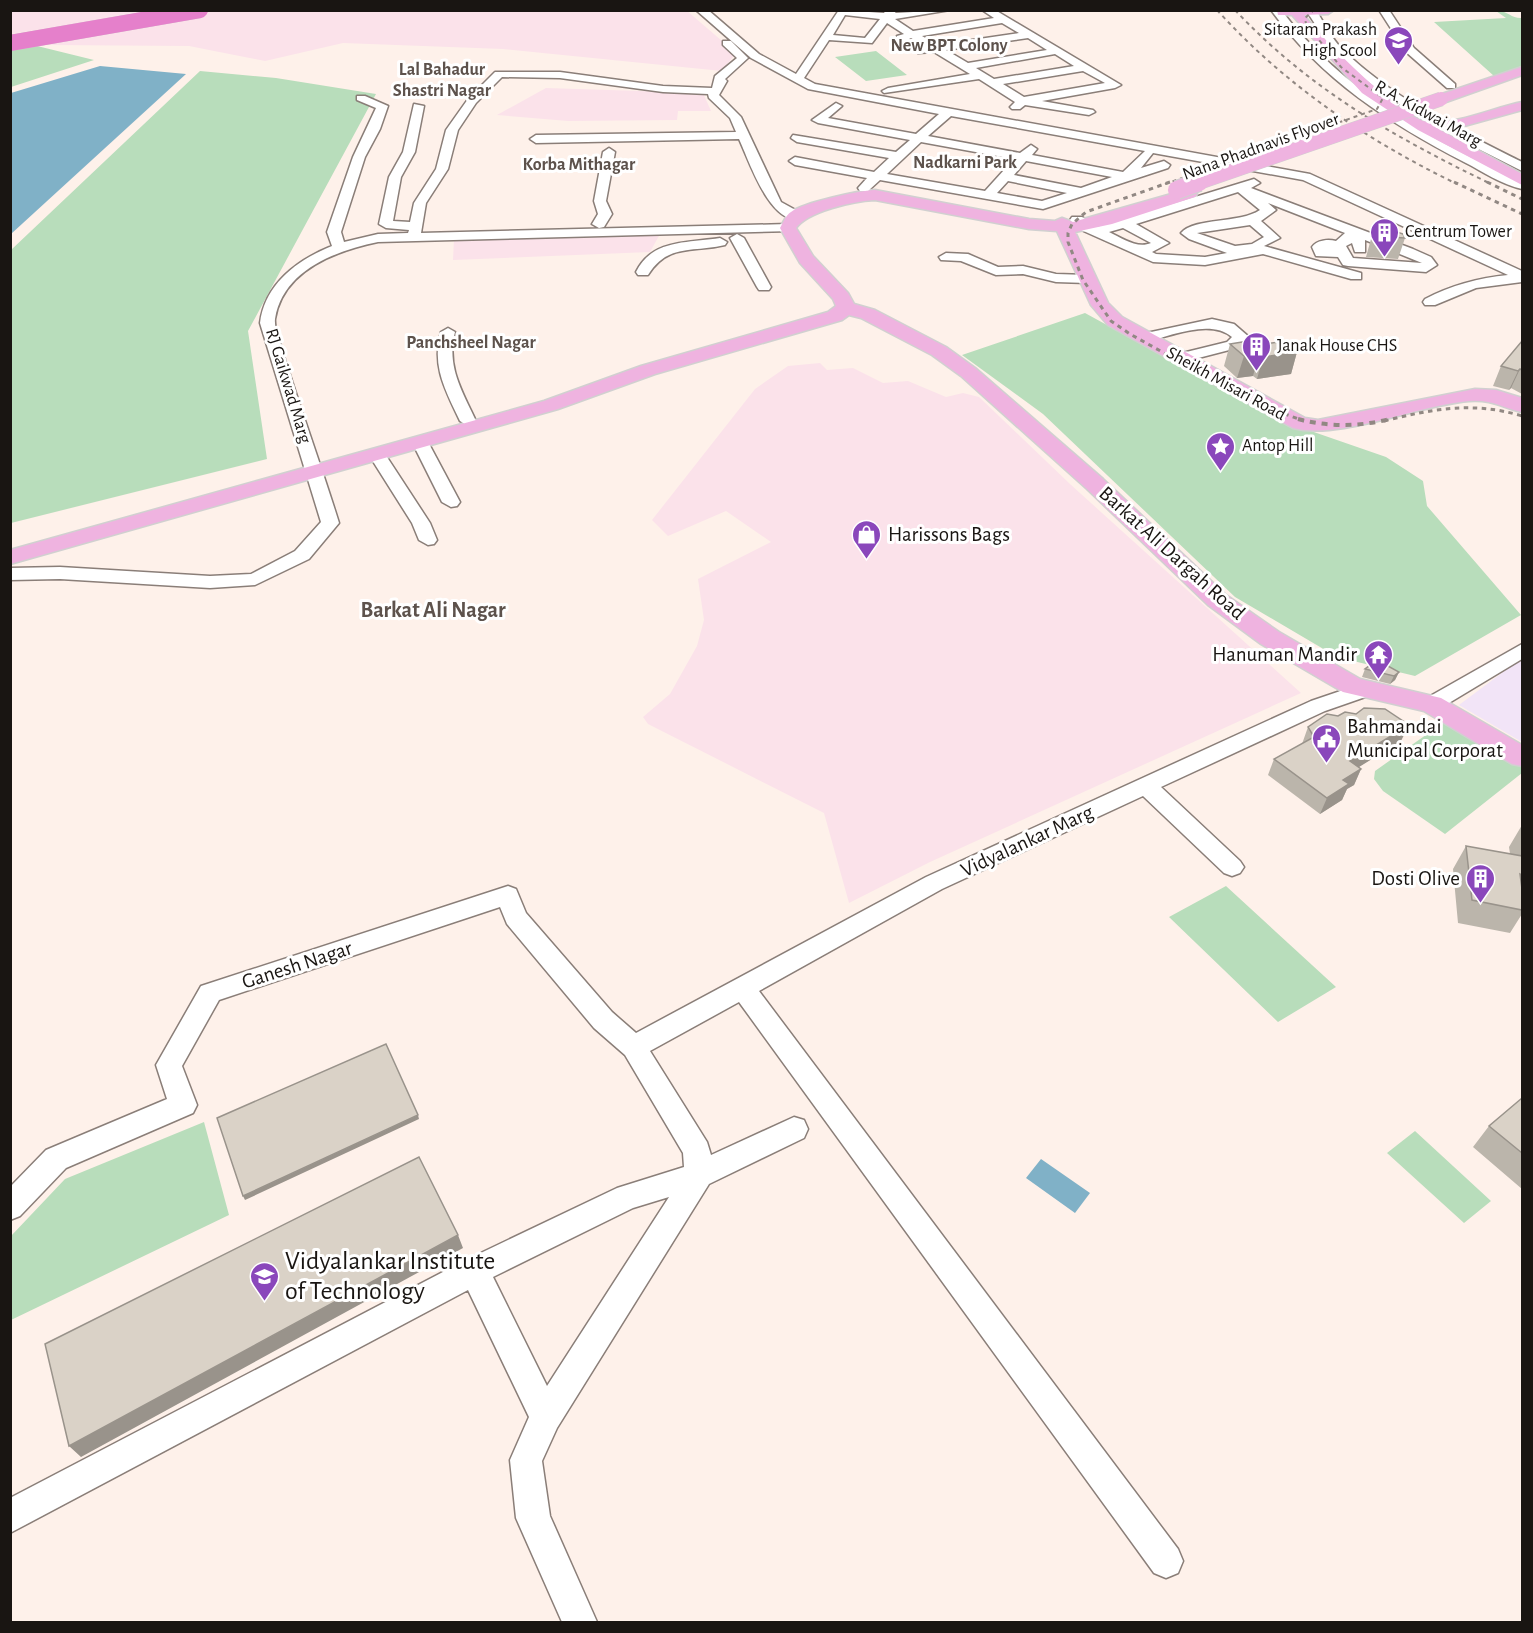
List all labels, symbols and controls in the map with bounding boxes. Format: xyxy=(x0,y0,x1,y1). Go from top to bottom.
place label: Sitaram Prakash High Scool xyxy=(1264,21,1377,60)
school or university icon: Sitaram Prakash High Scool xyxy=(1382,24,1414,66)
district label: New BPT Colony xyxy=(891,37,1008,55)
district label: Lal Bahadur Shastri Nagar xyxy=(393,61,492,100)
street label: R.A. Kidwai Marg xyxy=(1371,77,1485,151)
street label: Nana Phadnavis Flyover xyxy=(1180,110,1342,184)
district label: Nadkarni Park xyxy=(913,154,1017,172)
district label: Korba Mithagar xyxy=(523,156,636,174)
building icon: Centrum Tower xyxy=(1368,216,1400,258)
place label: Centrum Tower xyxy=(1405,223,1512,241)
street label: RJ Gaikwad Marg xyxy=(262,326,314,446)
building icon: Janak House CHS xyxy=(1240,330,1272,372)
district label: Panchsheel Nagar xyxy=(406,334,536,352)
place label: Janak House CHS xyxy=(1277,337,1397,355)
street label: Sheikh Misari Road xyxy=(1163,344,1289,424)
place icon: Antop Hill xyxy=(1205,430,1237,472)
place label: Antop Hill xyxy=(1242,437,1314,455)
street label: Barkat Ali Dargah Road xyxy=(1095,482,1249,624)
shop icon: Harissons Bags xyxy=(851,518,883,560)
place label: Harissons Bags xyxy=(888,524,1010,545)
district label: Barkat Ali Nagar xyxy=(360,599,506,621)
temple icon: Hanuman Mandir xyxy=(1362,638,1394,680)
place label: Hanuman Mandir xyxy=(1212,644,1357,665)
place label: Bahmandai Municipal Corporat xyxy=(1347,716,1503,761)
public building icon: Bahmandai Municipal Corporat xyxy=(1310,722,1342,764)
street label: Vidyalankar Marg xyxy=(958,801,1097,881)
building icon: Dosti Olive xyxy=(1465,862,1497,904)
place label: Dosti Olive xyxy=(1371,868,1460,889)
street label: Ganesh Nagar xyxy=(239,937,355,993)
place label: Vidyalankar Institute of Technology xyxy=(285,1248,495,1304)
school or university icon: Vidyalankar Institute of Technology xyxy=(248,1260,280,1302)

